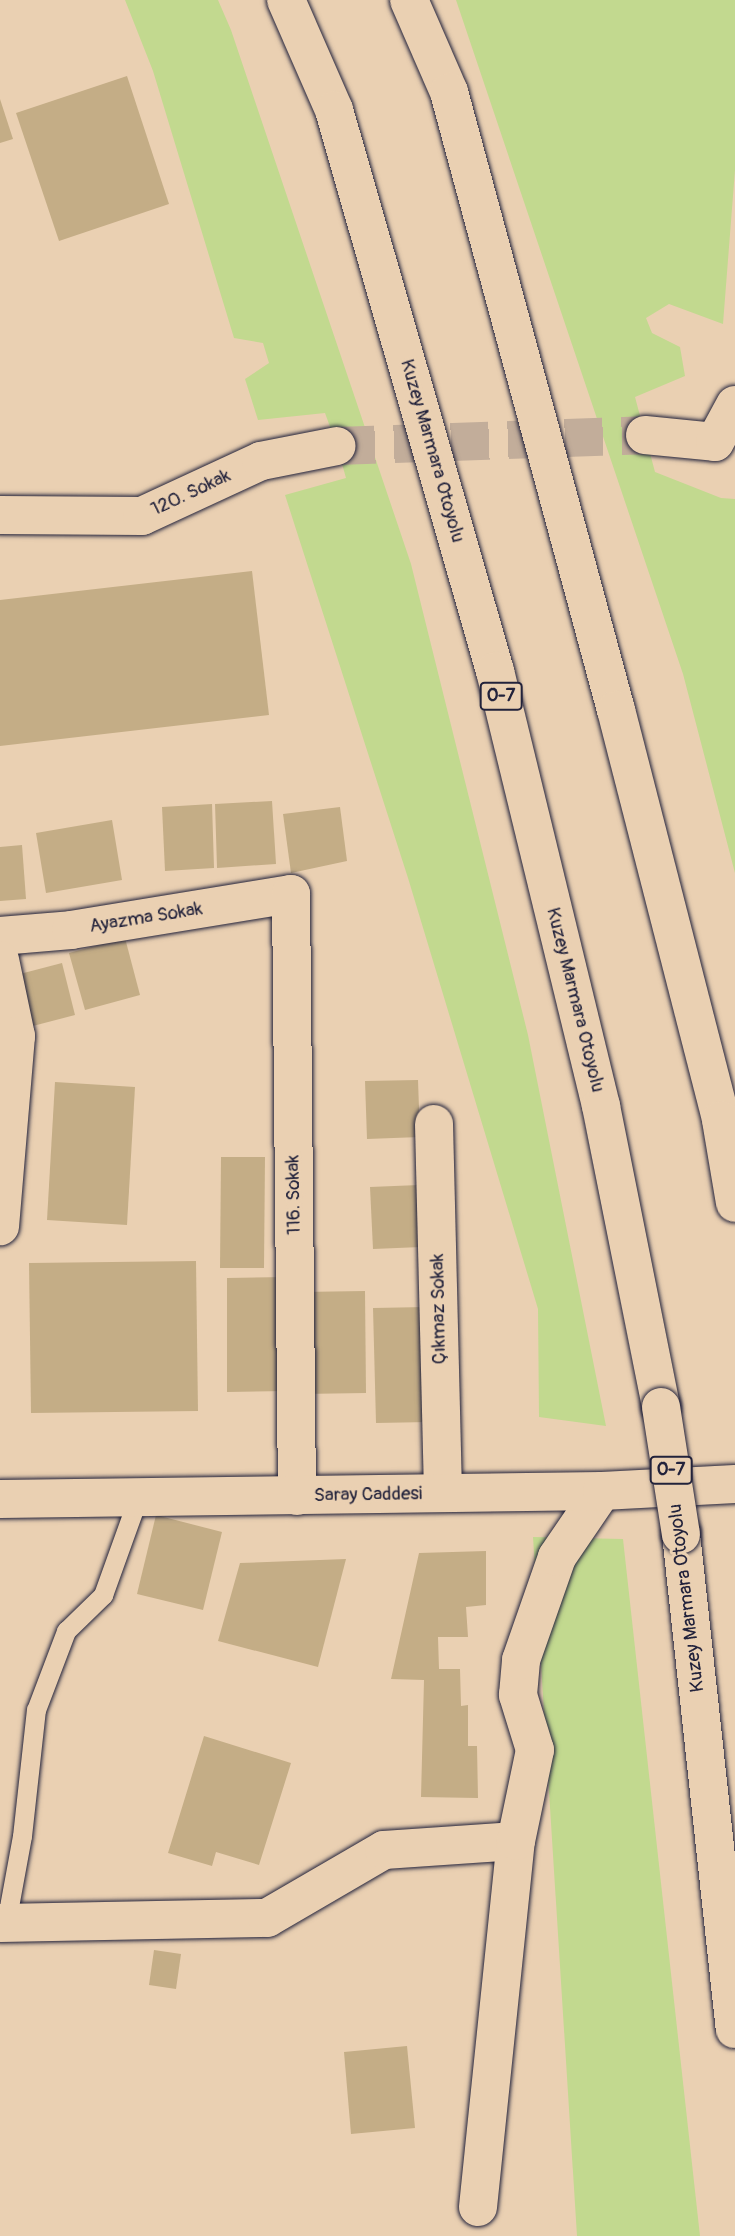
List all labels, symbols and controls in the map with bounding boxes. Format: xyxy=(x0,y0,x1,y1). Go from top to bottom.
street label: Kuzey Marmara Otoyolu xyxy=(395,357,469,545)
street label: 120. Sokak xyxy=(148,465,234,521)
road number: O-7 xyxy=(478,682,524,710)
street label: Ayazma Sokak xyxy=(88,898,204,938)
street label: Kuzey Marmara Otoyolu xyxy=(541,905,609,1095)
street label: 116. Sokak xyxy=(282,1155,306,1235)
street label: Çıkmaz Sokak xyxy=(427,1253,451,1365)
road number: O-7 xyxy=(648,1456,694,1484)
street label: Saray Caddesi xyxy=(314,1483,422,1507)
street label: Kuzey Marmara Otoyolu xyxy=(664,1503,710,1693)

